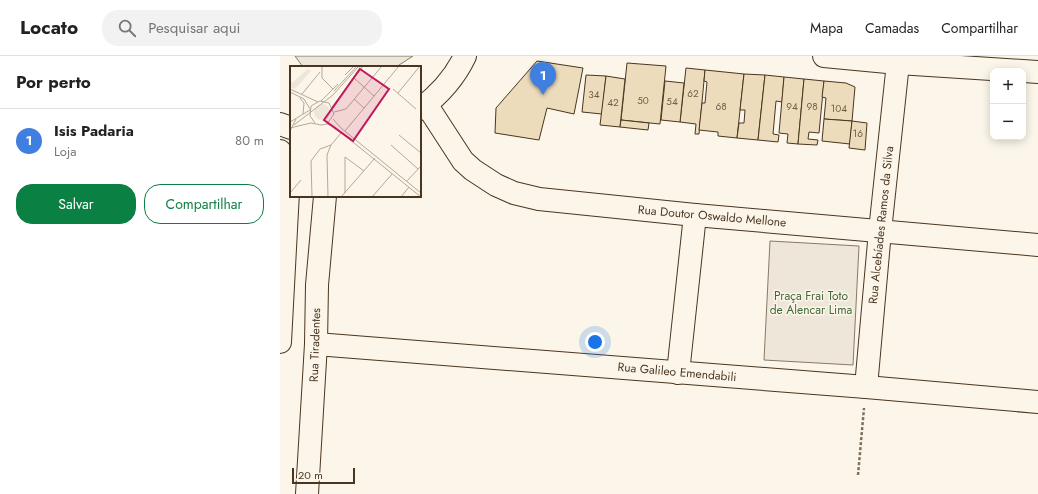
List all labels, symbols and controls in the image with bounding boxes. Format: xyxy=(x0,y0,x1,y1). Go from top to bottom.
search box xyxy=(102,10,382,46)
text: Locato xyxy=(20,14,78,41)
icon: search xyxy=(116,17,138,39)
text: Pesquisar aqui xyxy=(148,17,240,39)
text: Mapa xyxy=(810,18,843,38)
text: Camadas xyxy=(865,18,919,38)
text: Compartilhar xyxy=(941,18,1018,38)
pin: 1 xyxy=(530,62,556,95)
inset map xyxy=(290,66,421,197)
map controls xyxy=(990,68,1026,140)
button: + xyxy=(990,68,1026,104)
text: Por perto xyxy=(16,70,91,94)
house number: 62 xyxy=(687,86,699,101)
house number: 34 xyxy=(588,87,600,102)
house number: 50 xyxy=(637,93,649,108)
house number: 54 xyxy=(666,94,678,109)
house number: 42 xyxy=(607,95,619,110)
house number: 68 xyxy=(715,99,727,114)
house number: 94 xyxy=(786,99,798,114)
house number: 98 xyxy=(806,99,818,114)
house number: 104 xyxy=(831,101,847,116)
button: − xyxy=(990,104,1026,140)
text: Isis Padaria xyxy=(54,120,134,142)
house number: 16 xyxy=(853,126,863,141)
text: 1 xyxy=(26,131,32,150)
text: 80 m xyxy=(235,131,264,150)
text: Loja xyxy=(54,142,76,161)
street label: Rua Alcebíades Ramos da Silva xyxy=(864,145,898,305)
button: Salvar xyxy=(16,184,136,224)
button: Compartilhar xyxy=(144,184,264,224)
street label: Rua Doutor Oswaldo Mellone xyxy=(637,201,787,231)
park label: Praça Frai Toto de Alencar Lima xyxy=(770,287,853,319)
street label: Rua Tiradentes xyxy=(305,307,325,382)
your location xyxy=(585,332,605,352)
street label: Rua Galileo Emendabili xyxy=(617,358,737,386)
scale bar xyxy=(292,466,355,485)
text: 20 m xyxy=(298,467,323,483)

